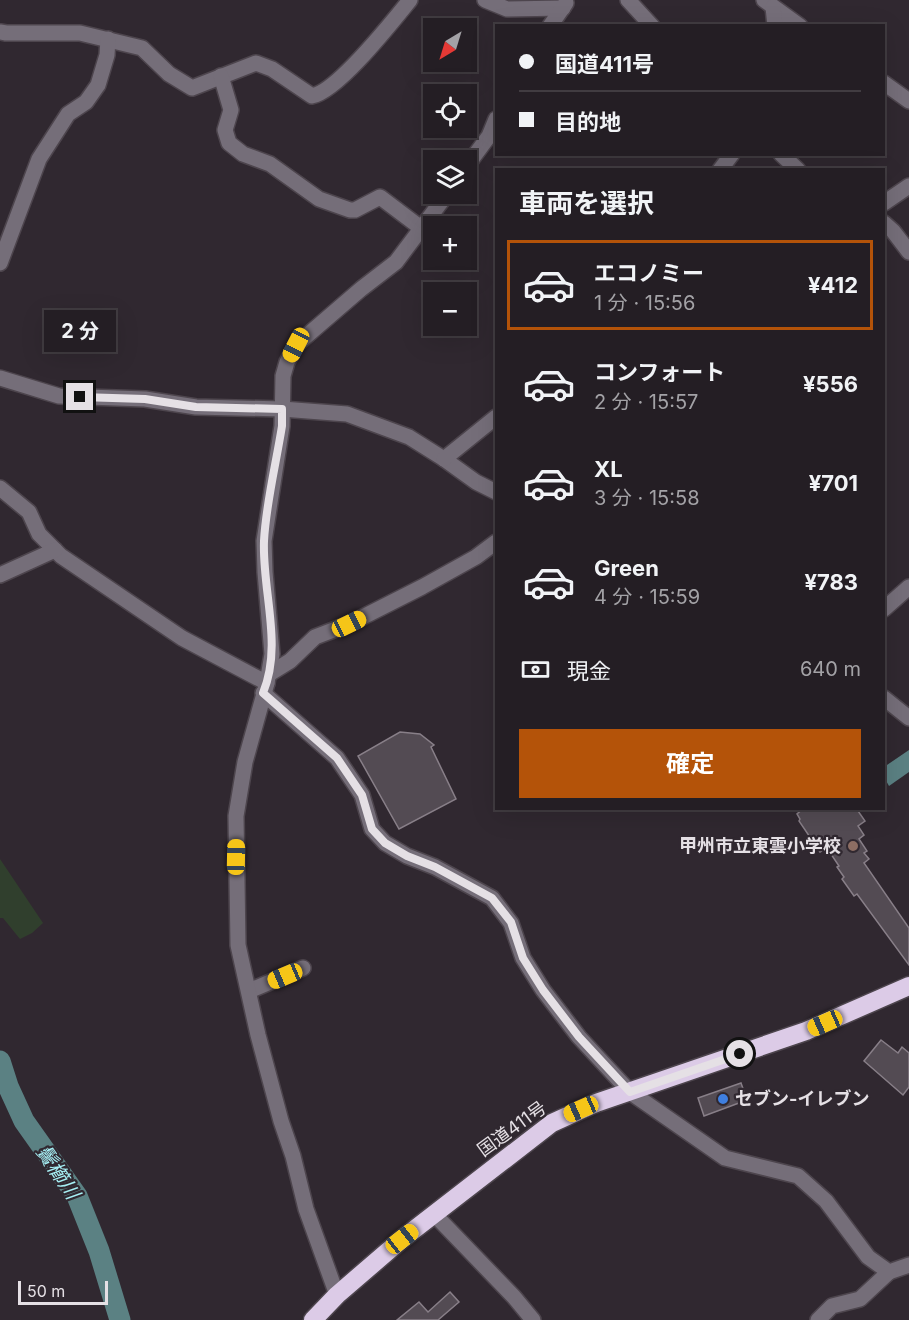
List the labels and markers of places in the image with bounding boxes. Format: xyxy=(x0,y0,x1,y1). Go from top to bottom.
place label: 甲州市立東雲小学校 xyxy=(679,835,841,856)
marker: 甲州市立東雲小学校 xyxy=(846,839,860,853)
place label: セブン-イレブン xyxy=(735,1088,869,1109)
marker: セブン-イレブン xyxy=(716,1092,730,1106)

